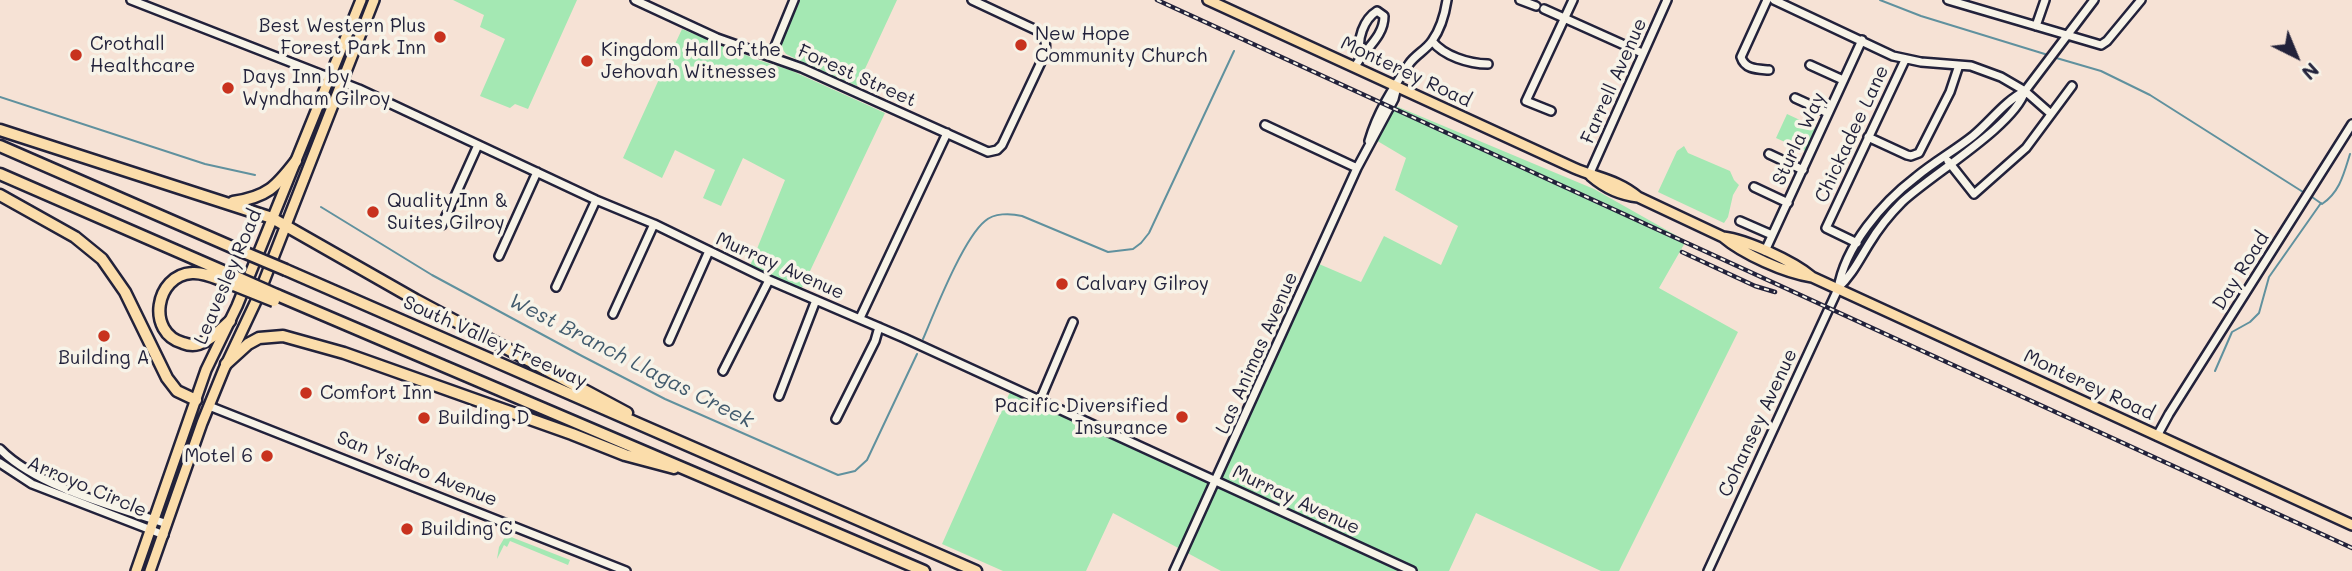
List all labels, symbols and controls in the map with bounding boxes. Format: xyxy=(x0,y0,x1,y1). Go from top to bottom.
place label: Best Western Plus Forest Park Inn xyxy=(259,15,426,59)
street label: Farrell Avenue xyxy=(1576,15,1652,147)
north arrow xyxy=(2261,21,2331,91)
place label: New Hope Community Church xyxy=(1035,23,1207,67)
marker: Best Western Plus Forest Park Inn xyxy=(432,29,448,45)
street label: Monterey Road xyxy=(1337,32,1475,112)
place label: Crothall Healthcare xyxy=(90,33,195,77)
marker: New Hope Community Church xyxy=(1013,37,1029,53)
place label: Kingdom Hall of the Jehovah Witnesses xyxy=(601,39,781,83)
street label: Forest Street xyxy=(794,40,920,112)
marker: Crothall Healthcare xyxy=(68,47,84,63)
marker: Kingdom Hall of the Jehovah Witnesses xyxy=(579,53,595,69)
text: N xyxy=(2297,58,2324,86)
street label: Chickadee Lane xyxy=(1810,62,1894,206)
place label: Days Inn by Wyndham Gilroy xyxy=(242,66,390,110)
marker: Days Inn by Wyndham Gilroy xyxy=(220,80,236,96)
street label: Sturla Way xyxy=(1768,89,1830,189)
place label: Quality Inn & Suites Gilroy xyxy=(387,190,508,234)
marker: Quality Inn & Suites Gilroy xyxy=(365,204,381,220)
street label: Leavesley Road xyxy=(189,206,267,348)
street label: Murray Avenue xyxy=(712,227,848,305)
street label: Day Road xyxy=(2208,228,2274,314)
street label: Las Animas Avenue xyxy=(1211,269,1303,437)
place label: Calvary Gilroy xyxy=(1076,273,1209,295)
marker: Calvary Gilroy xyxy=(1054,276,1070,292)
water label: West Branch Llagas Creek xyxy=(505,288,757,434)
street label: South Valley Freeway xyxy=(399,291,591,393)
marker: Building A xyxy=(96,328,112,344)
street label: Cohansey Avenue xyxy=(1714,345,1802,501)
street label: Monterey Road xyxy=(2020,345,2158,425)
place label: Building A xyxy=(58,347,150,369)
place label: Comfort Inn xyxy=(320,382,432,404)
marker: Comfort Inn xyxy=(298,385,314,401)
place label: Pacific Diversified Insurance xyxy=(995,395,1168,439)
place label: Building D xyxy=(438,407,529,429)
marker: Pacific Diversified Insurance xyxy=(1174,409,1190,425)
marker: Building D xyxy=(416,410,432,426)
street label: San Ysidro Avenue xyxy=(333,426,501,512)
place label: Motel 6 xyxy=(184,445,253,467)
marker: Motel 6 xyxy=(259,448,275,464)
street label: Arroyo Circle xyxy=(24,452,150,522)
street label: Murray Avenue xyxy=(1229,460,1363,540)
place label: Building C xyxy=(421,518,513,540)
marker: Building C xyxy=(399,521,415,537)

